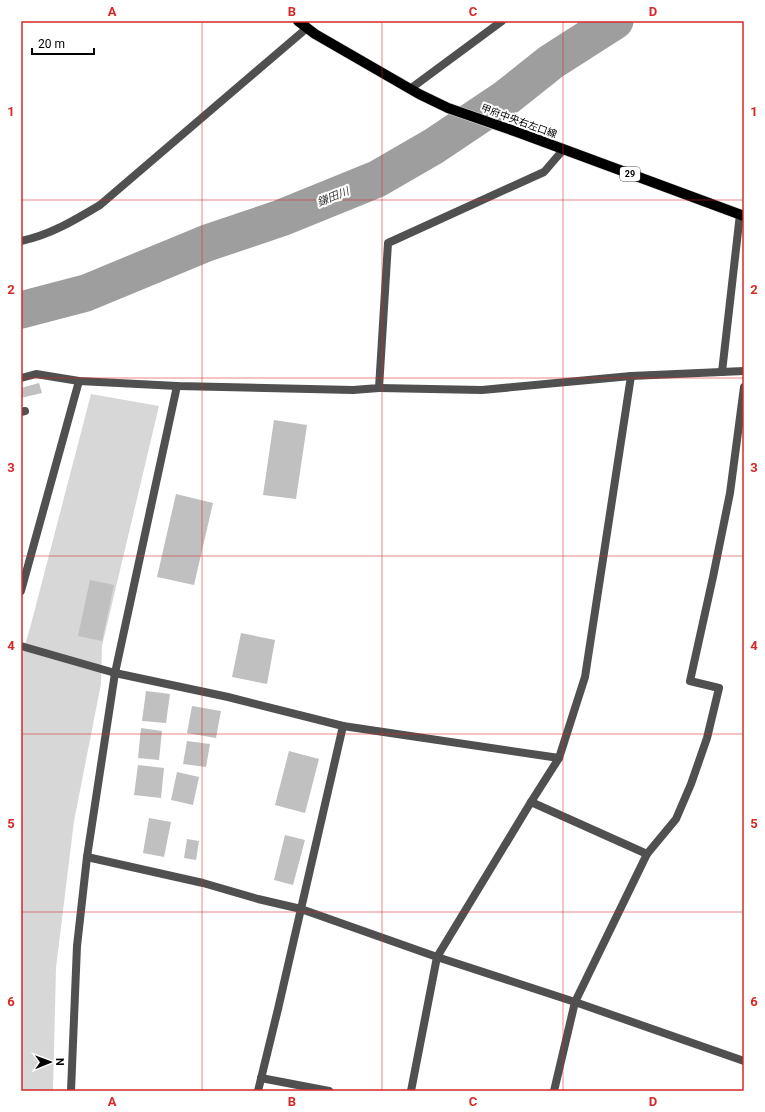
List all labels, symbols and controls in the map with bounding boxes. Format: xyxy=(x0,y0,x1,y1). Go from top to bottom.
text: A xyxy=(108,4,117,19)
text: B xyxy=(288,4,296,19)
text: C xyxy=(469,4,478,19)
text: D xyxy=(649,4,657,19)
scale bar xyxy=(32,30,94,56)
text: 20 m xyxy=(38,37,65,51)
street label: 甲府中央右左口線 xyxy=(480,102,558,140)
text: 1 xyxy=(7,104,15,119)
text: 1 xyxy=(750,104,758,119)
road number: 29 xyxy=(620,167,640,181)
water label: 鎌田川 xyxy=(315,184,352,209)
text: 2 xyxy=(7,282,15,297)
text: 2 xyxy=(750,282,758,297)
text: 3 xyxy=(7,460,15,475)
text: 3 xyxy=(750,460,758,475)
text: 4 xyxy=(7,638,15,653)
text: 4 xyxy=(750,638,758,653)
text: 5 xyxy=(7,816,15,831)
text: 5 xyxy=(750,816,758,831)
text: 6 xyxy=(7,994,15,1009)
text: 6 xyxy=(750,994,758,1009)
north arrow xyxy=(30,1042,70,1082)
text: N xyxy=(53,1058,66,1066)
text: A xyxy=(108,1094,117,1109)
text: B xyxy=(288,1094,296,1109)
text: C xyxy=(469,1094,478,1109)
text: D xyxy=(649,1094,657,1109)

